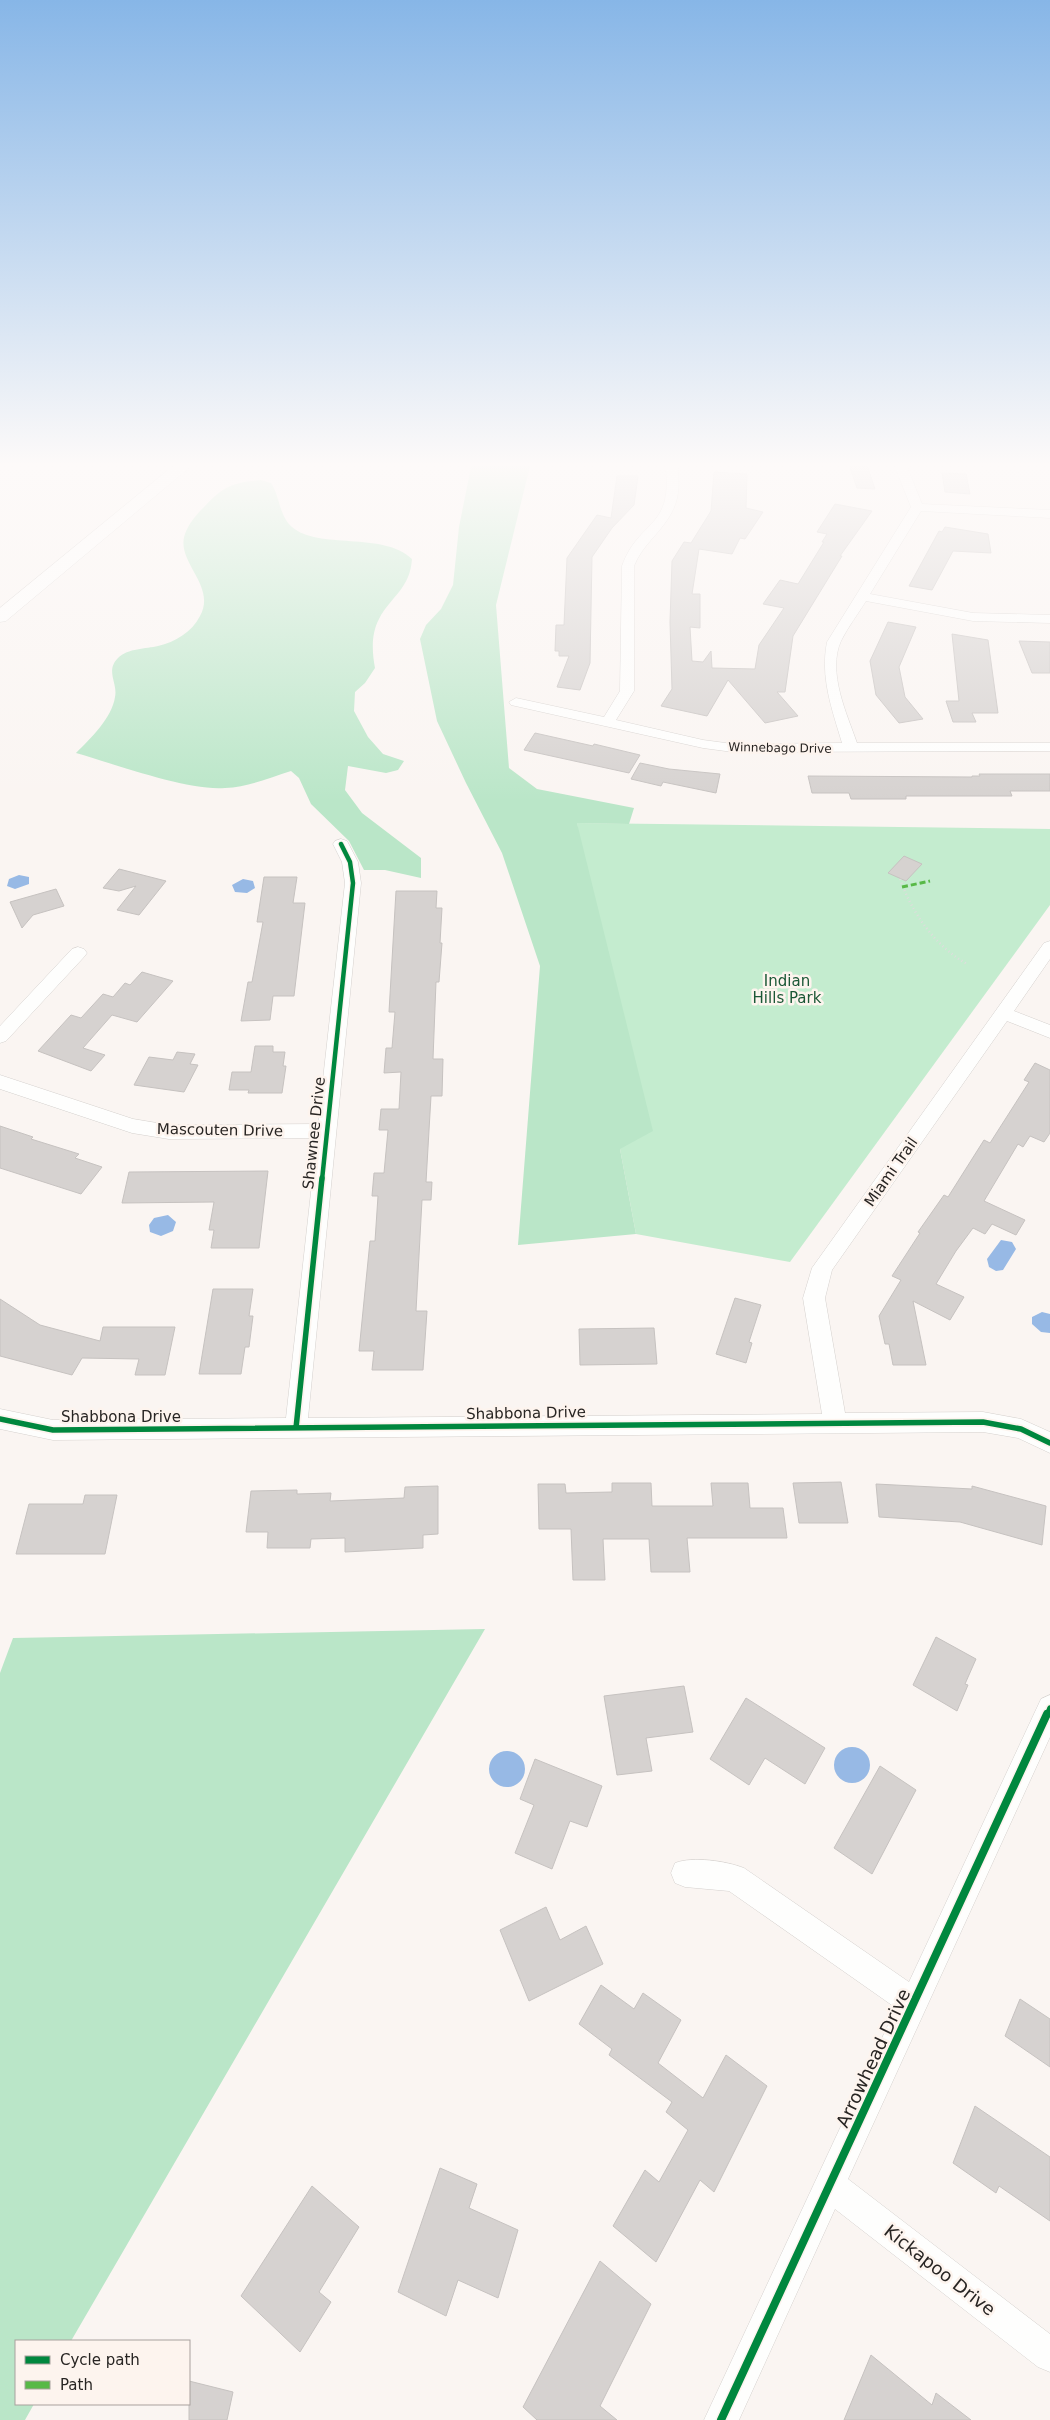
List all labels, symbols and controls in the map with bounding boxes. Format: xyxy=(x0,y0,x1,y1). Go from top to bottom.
street label: Winnebago Drive xyxy=(728,740,832,756)
park label: Indian Hills Park xyxy=(753,972,822,1007)
street label: Shawnee Drive xyxy=(299,1076,329,1190)
street label: Mascouten Drive xyxy=(157,1120,283,1140)
street label: Miami Trail xyxy=(861,1134,921,1210)
street label: Shabbona Drive xyxy=(466,1403,586,1423)
street label: Shabbona Drive xyxy=(61,1408,181,1426)
street label: Arrowhead Drive xyxy=(832,1985,914,2131)
street label: Kickapoo Drive xyxy=(880,2220,1000,2320)
legend xyxy=(15,2340,190,2405)
text: Cycle path xyxy=(60,2351,140,2369)
text: Path xyxy=(60,2376,93,2394)

